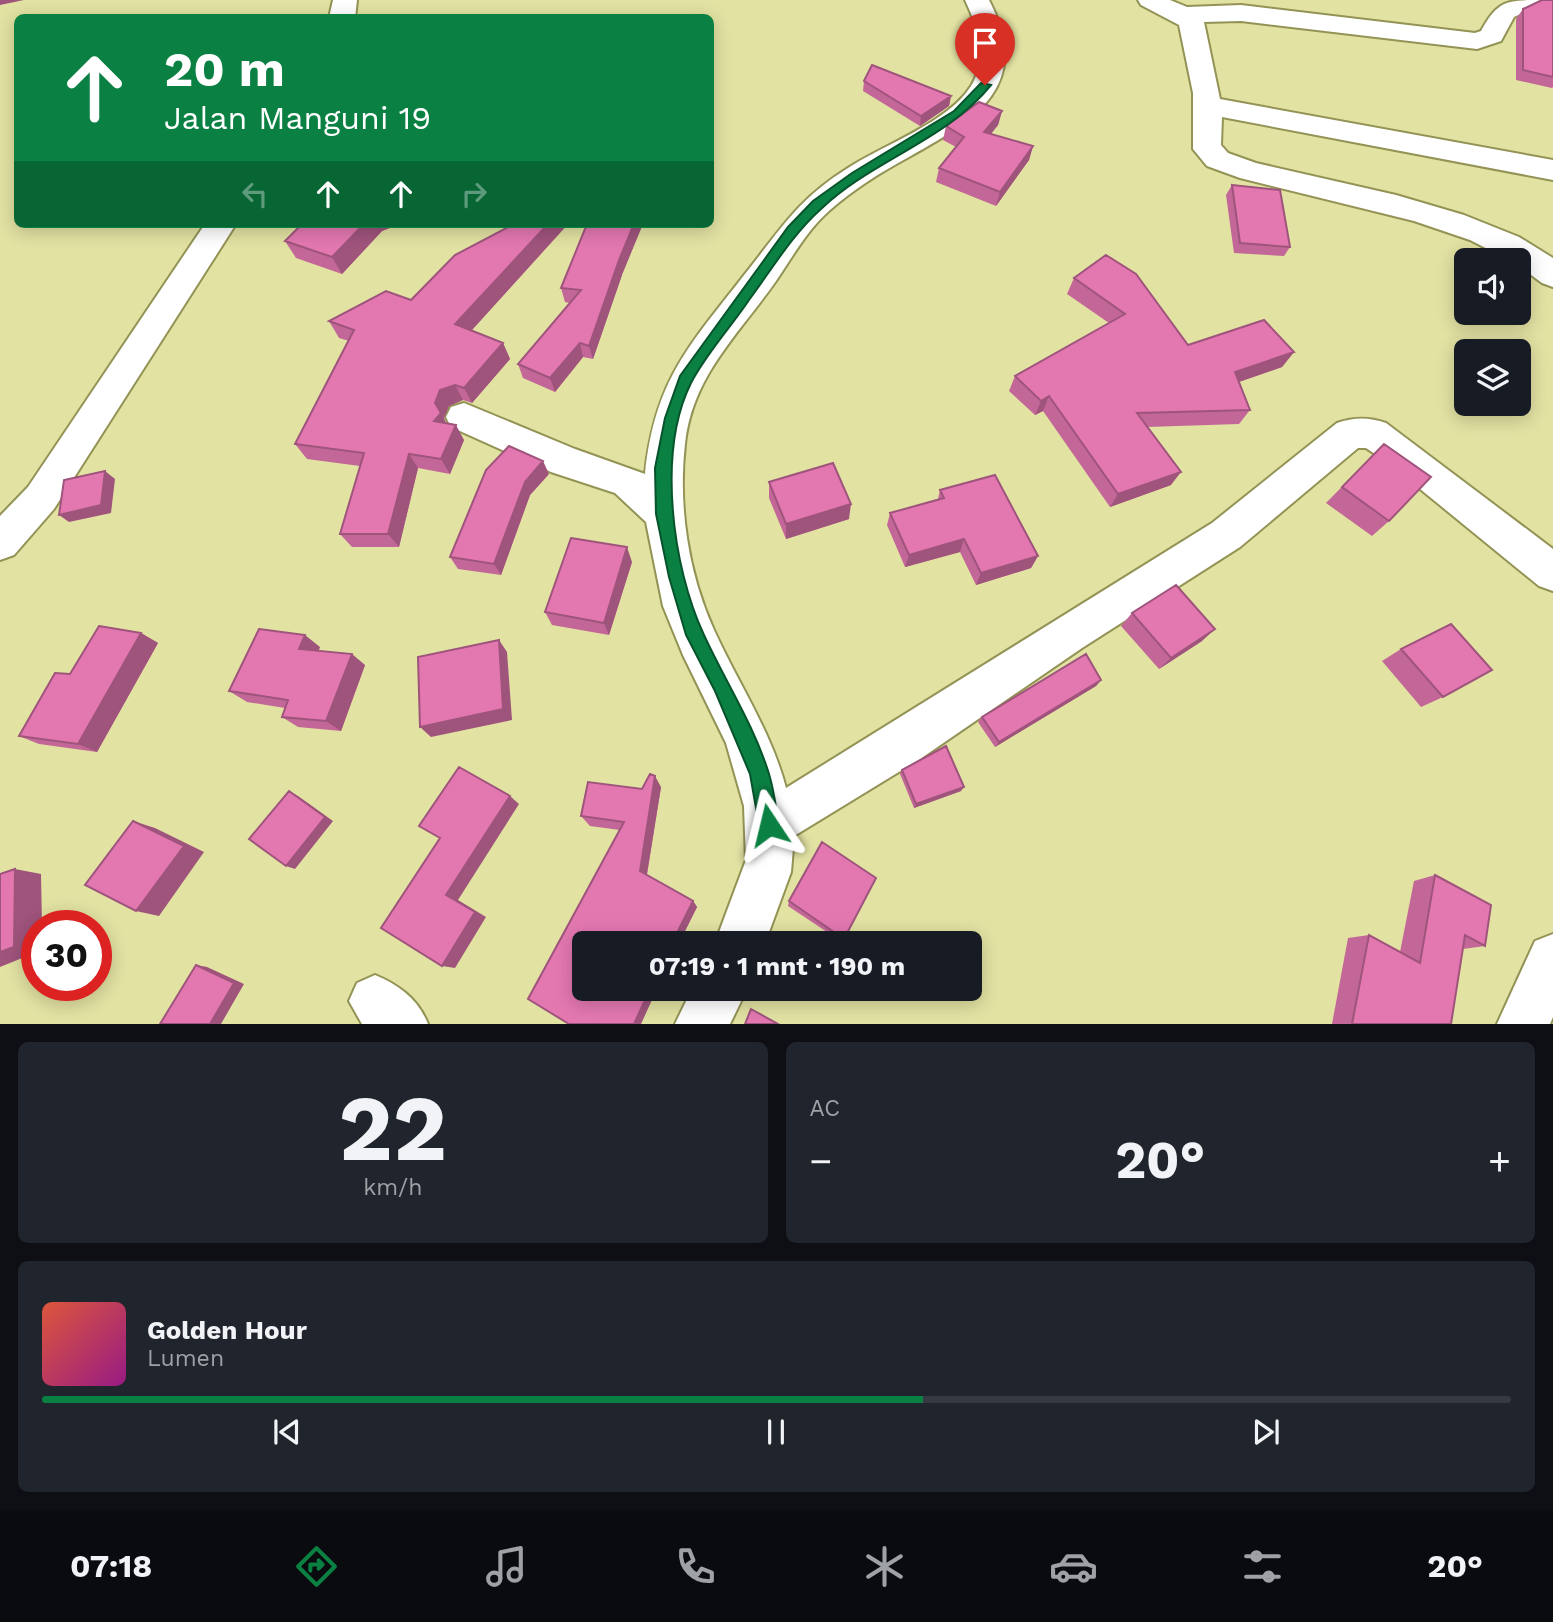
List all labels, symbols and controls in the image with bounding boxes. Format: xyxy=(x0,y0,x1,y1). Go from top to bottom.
pin xyxy=(955,13,1015,85)
icon: arrive xyxy=(966,24,1004,62)
text: 20 m xyxy=(164,40,285,98)
icon: ahead xyxy=(49,42,140,133)
text: Jalan Manguni 19 xyxy=(164,99,431,137)
icon: left xyxy=(236,175,274,213)
icon: ahead xyxy=(309,175,347,213)
icon: ahead xyxy=(382,175,420,213)
icon: right xyxy=(455,175,493,213)
map controls xyxy=(1454,248,1531,416)
button: sound xyxy=(1454,248,1531,325)
button: layers xyxy=(1454,339,1531,416)
position arrow xyxy=(732,788,806,862)
speed limit sign: 30 xyxy=(21,910,112,1001)
text: 07:19 · 1 mnt · 190 m xyxy=(649,951,905,981)
text: 22 xyxy=(339,1075,447,1182)
text: AC xyxy=(810,1095,840,1122)
text: 20° xyxy=(1115,1130,1205,1191)
text: − xyxy=(810,1139,832,1183)
text: + xyxy=(1488,1139,1511,1183)
text: km/h xyxy=(363,1174,422,1201)
text: Golden Hour xyxy=(147,1315,307,1345)
text: Lumen xyxy=(147,1345,224,1372)
icon: previous xyxy=(268,1413,306,1451)
icon: pause xyxy=(757,1413,795,1451)
icon: next xyxy=(1247,1413,1285,1451)
icon: directions xyxy=(292,1542,341,1591)
icon: music xyxy=(482,1542,531,1591)
icon: phone xyxy=(671,1542,720,1591)
icon: climate xyxy=(860,1542,909,1591)
icon: car xyxy=(1049,1542,1098,1591)
icon: filters xyxy=(1238,1542,1287,1591)
text: 07:18 xyxy=(70,1547,152,1585)
text: 20° xyxy=(1427,1547,1483,1585)

